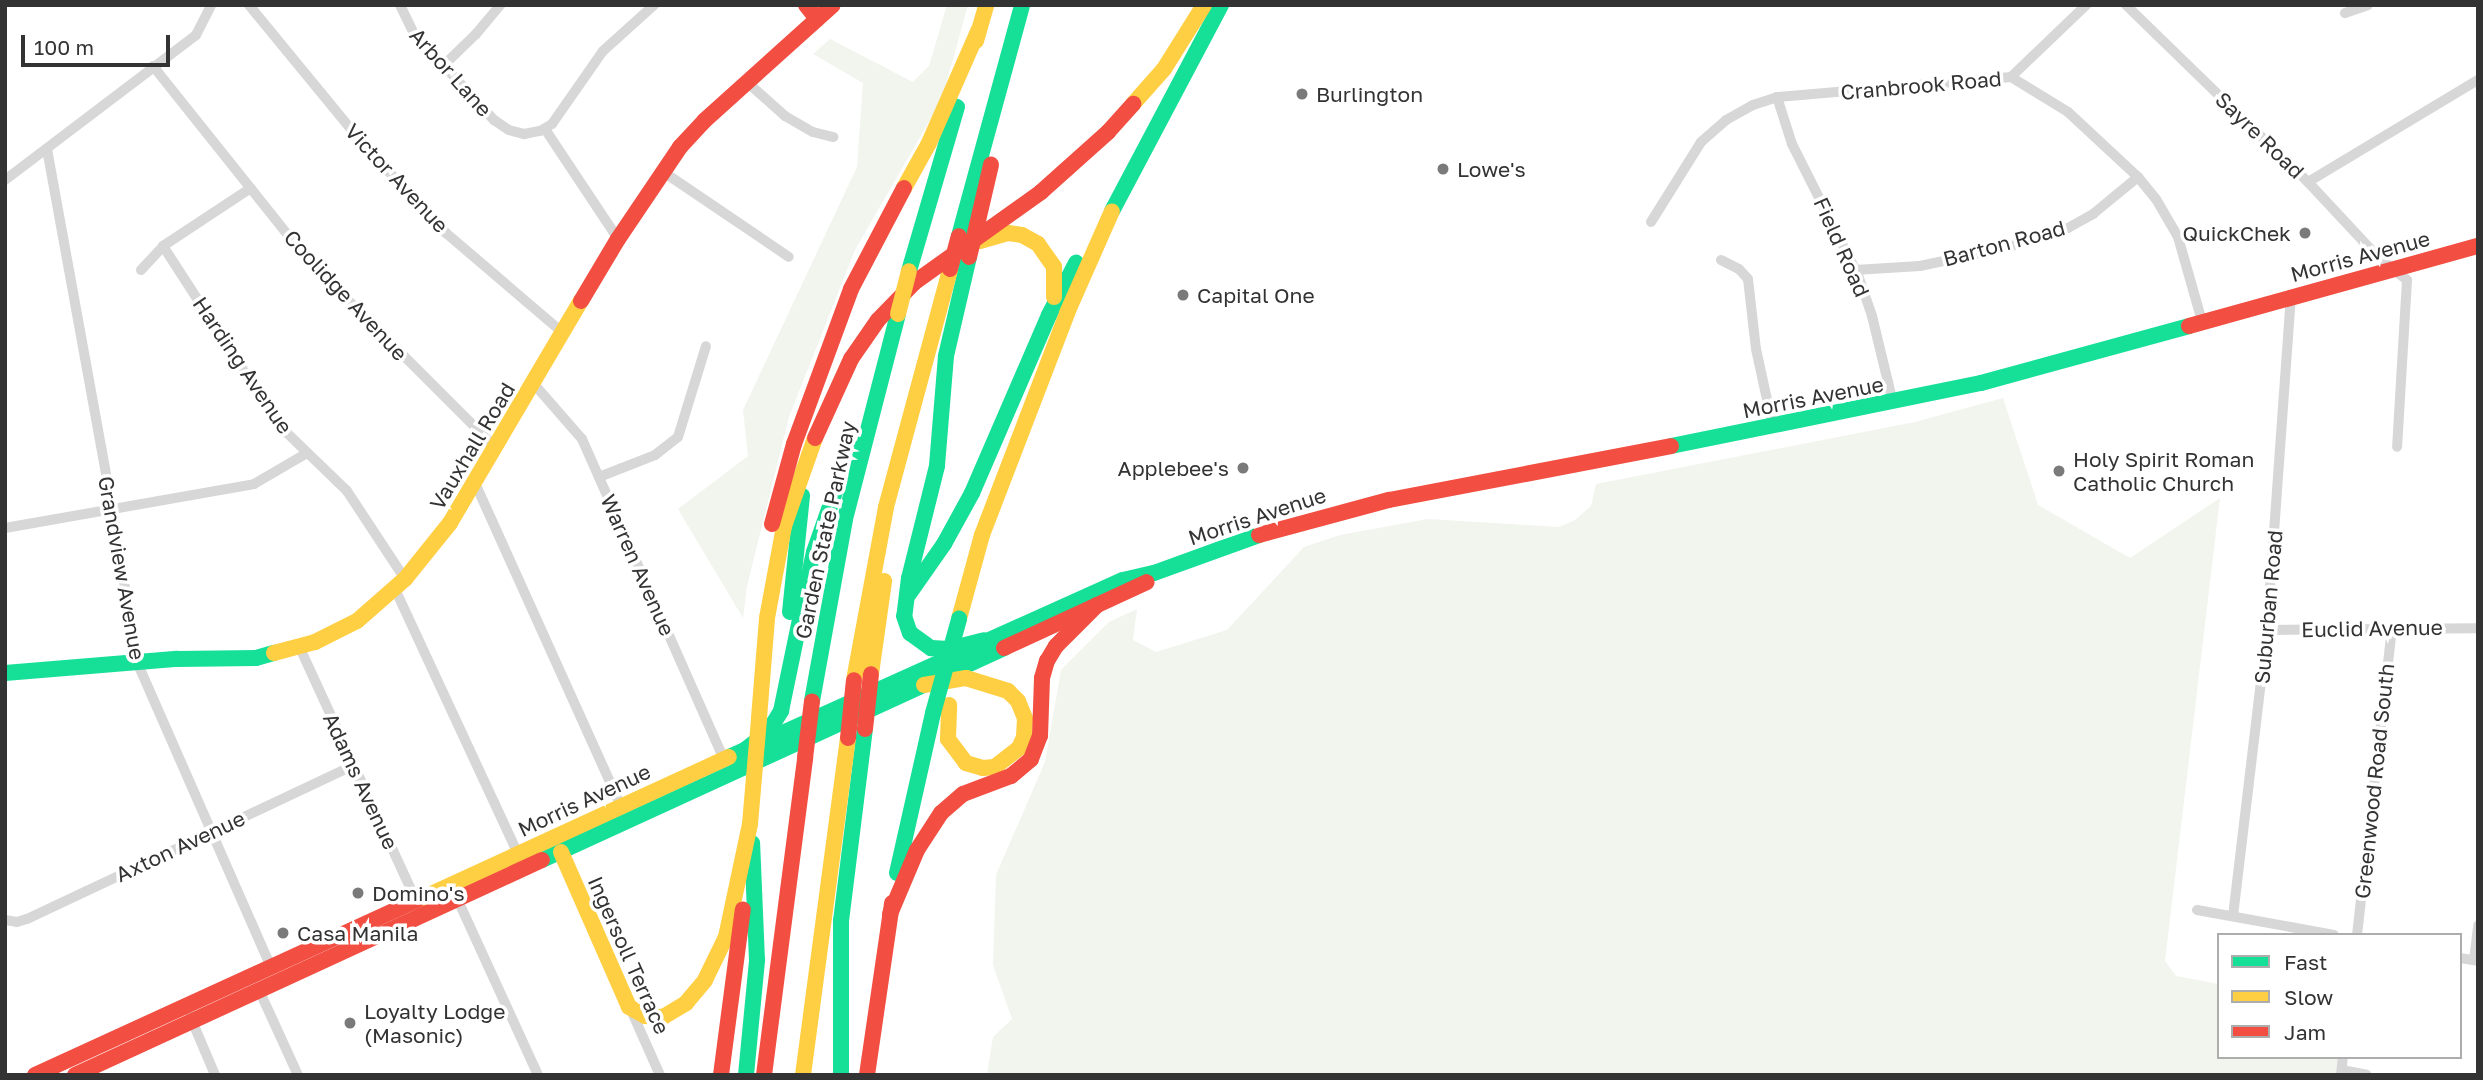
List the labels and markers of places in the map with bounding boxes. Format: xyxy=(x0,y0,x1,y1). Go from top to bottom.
place label: Burlington xyxy=(1316,81,1423,107)
marker: Burlington xyxy=(1294,86,1310,102)
place label: Lowe's xyxy=(1457,156,1526,182)
marker: Lowe's xyxy=(1435,161,1451,177)
place label: QuickChek xyxy=(2183,220,2291,246)
marker: QuickChek xyxy=(2297,225,2313,241)
place label: Capital One xyxy=(1197,282,1315,308)
marker: Capital One xyxy=(1175,287,1191,303)
place label: Holy Spirit Roman Catholic Church xyxy=(2073,446,2254,496)
place label: Applebee's xyxy=(1118,455,1229,481)
marker: Applebee's xyxy=(1235,460,1251,476)
marker: Holy Spirit Roman Catholic Church xyxy=(2051,463,2067,479)
place label: Domino's xyxy=(372,880,465,906)
marker: Domino's xyxy=(350,885,366,901)
place label: Casa Manila xyxy=(297,920,418,946)
marker: Casa Manila xyxy=(275,925,291,941)
place label: Loyalty Lodge (Masonic) xyxy=(364,998,505,1048)
marker: Loyalty Lodge (Masonic) xyxy=(342,1015,358,1031)

